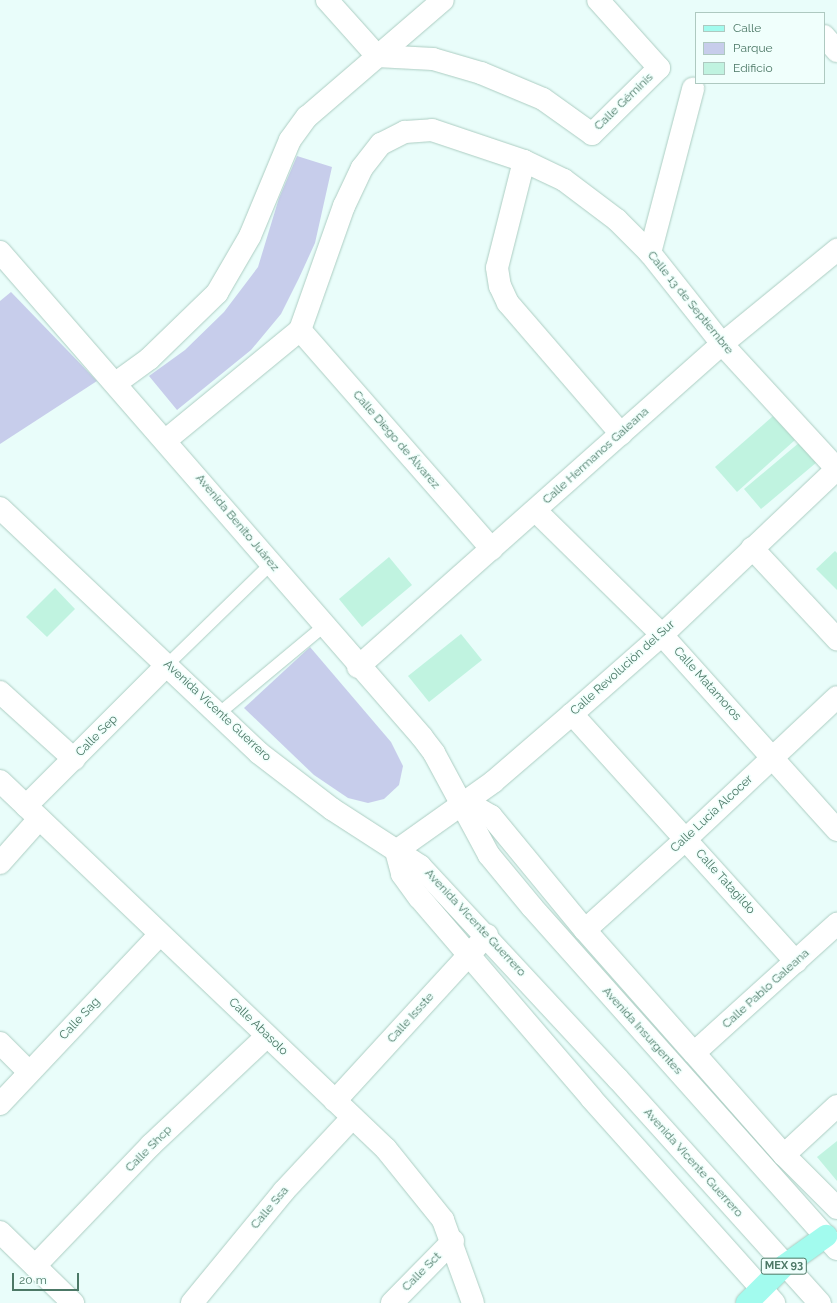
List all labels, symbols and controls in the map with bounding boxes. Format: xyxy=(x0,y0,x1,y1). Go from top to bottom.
legend xyxy=(695,12,825,84)
text: Calle xyxy=(733,21,761,35)
text: Parque xyxy=(733,41,773,55)
text: Edificio xyxy=(733,61,773,75)
street label: Calle Géminis xyxy=(592,70,656,134)
street label: Calle 13 de Septiembre xyxy=(644,249,736,357)
street label: Calle Diego de Álvarez xyxy=(349,388,443,492)
street label: Calle Hermanos Galeana xyxy=(540,405,652,507)
street label: Avenida Benito Juárez xyxy=(192,471,282,575)
street label: Calle Revolución del Sur xyxy=(568,617,678,719)
street label: Calle Matamoros xyxy=(670,644,744,724)
street label: Avenida Vicente Guerrero xyxy=(160,657,274,765)
street label: Calle Sep xyxy=(73,712,121,760)
street label: Calle Lucía Alcocer xyxy=(668,772,756,856)
street label: Calle Tatagildo xyxy=(692,847,758,917)
street label: Avenida Vicente Guerrero xyxy=(421,866,529,980)
street label: Calle Pablo Galeana xyxy=(720,946,812,1032)
street label: Avenida Insurgentes xyxy=(599,984,685,1078)
street label: Calle Issste xyxy=(385,990,437,1046)
street label: Calle Sag xyxy=(57,995,103,1043)
street label: Calle Abasolo xyxy=(225,995,291,1059)
street label: Avenida Vicente Guerrero xyxy=(640,1105,746,1221)
street label: Calle Shcp xyxy=(123,1123,175,1175)
street label: Calle Ssa xyxy=(248,1184,292,1232)
street label: Calle Sct xyxy=(399,1249,445,1295)
road number: MEX 93 xyxy=(760,1257,808,1275)
scale bar xyxy=(14,1265,81,1291)
text: 20 m xyxy=(19,1273,47,1287)

